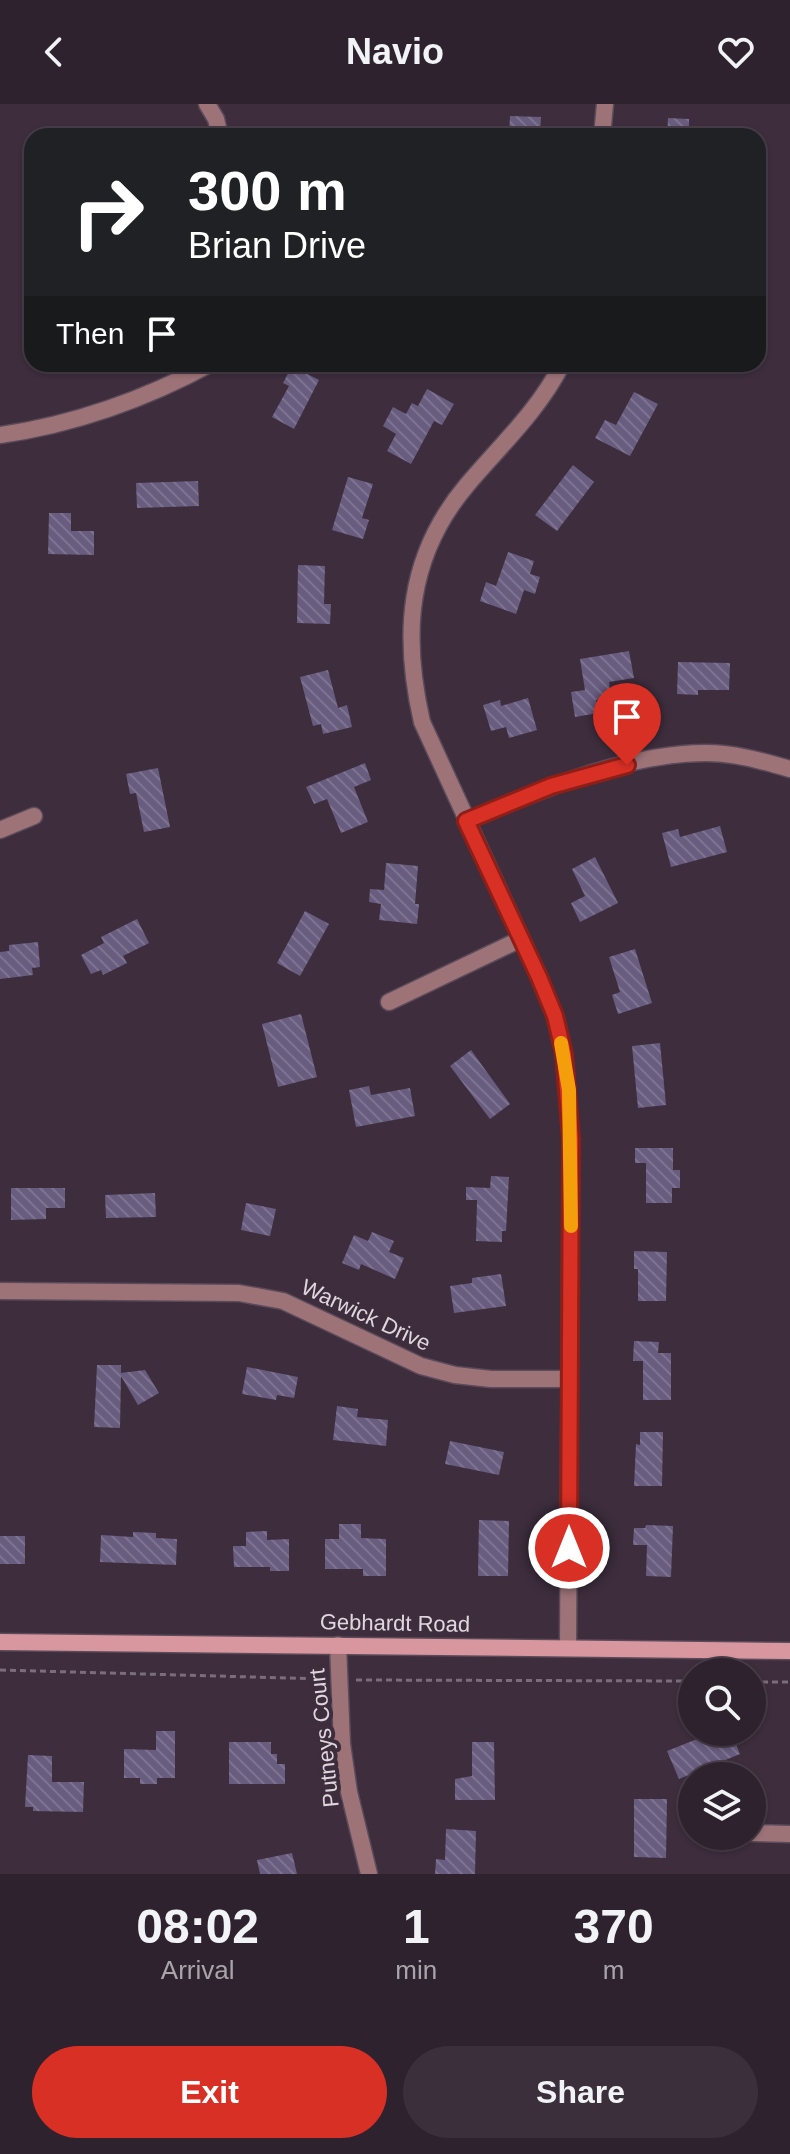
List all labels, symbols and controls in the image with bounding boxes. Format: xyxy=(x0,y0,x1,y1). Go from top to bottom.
icon: back xyxy=(32,30,76,74)
icon: heart xyxy=(714,30,758,74)
text: Navio xyxy=(346,31,444,72)
text: 300 m xyxy=(188,159,347,222)
icon: right xyxy=(56,160,160,264)
text: Brian Drive xyxy=(188,225,366,266)
icon: arrive xyxy=(140,312,184,356)
text: Then xyxy=(56,317,124,350)
pin xyxy=(593,683,661,765)
icon: arrive xyxy=(605,695,649,739)
street label: Warwick Drive xyxy=(297,1274,435,1356)
position arrow xyxy=(527,1506,611,1590)
street label: Gebhardt Road xyxy=(320,1609,470,1637)
map controls xyxy=(678,1658,766,1850)
button: search xyxy=(678,1658,766,1746)
street label: Putneys Court xyxy=(304,1667,344,1809)
button: layers xyxy=(678,1762,766,1850)
text: 08:02 xyxy=(136,1900,259,1953)
text: 1 xyxy=(403,1900,430,1953)
text: 370 xyxy=(574,1900,654,1953)
text: Arrival xyxy=(161,1955,235,1985)
text: min xyxy=(395,1955,437,1985)
text: m xyxy=(603,1955,624,1985)
button: Exit xyxy=(32,2046,387,2138)
button: Share xyxy=(403,2046,758,2138)

